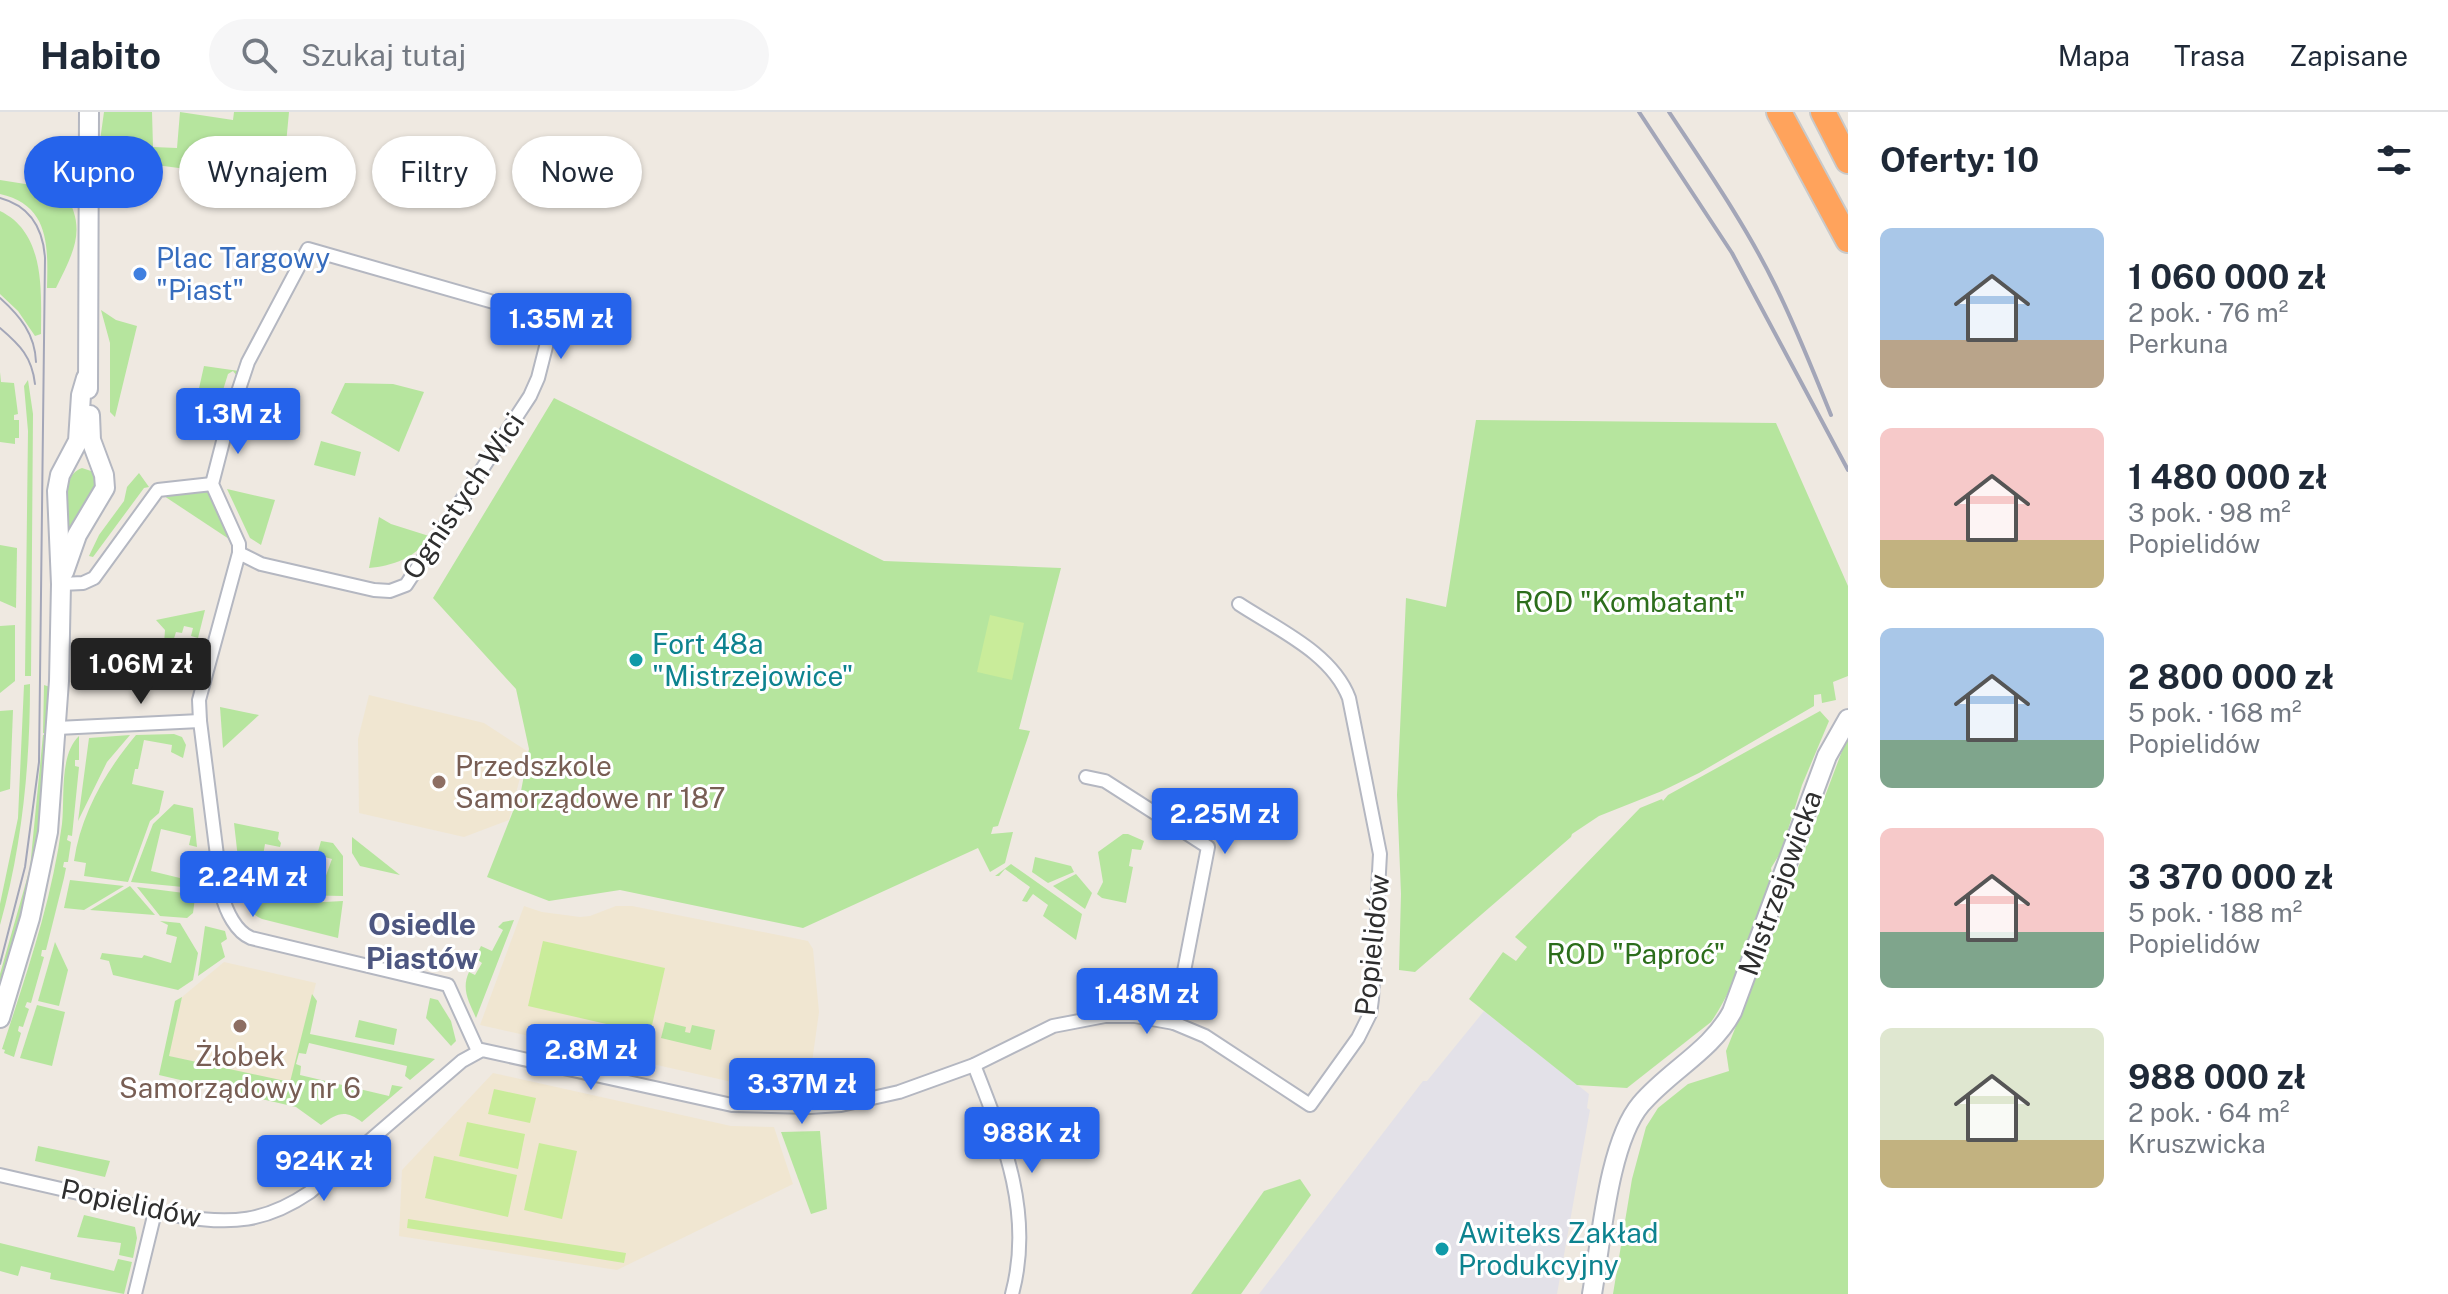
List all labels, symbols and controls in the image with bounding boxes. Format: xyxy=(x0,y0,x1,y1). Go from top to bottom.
search box xyxy=(209,19,769,91)
text: Habito xyxy=(40,33,161,78)
icon: search xyxy=(237,33,281,77)
text: Szukaj tutaj xyxy=(301,37,466,73)
text: Mapa xyxy=(2058,39,2130,72)
text: Trasa xyxy=(2174,39,2245,72)
text: Zapisane xyxy=(2289,39,2408,72)
chip: Kupno xyxy=(24,136,163,208)
chip: Wynajem xyxy=(179,136,356,208)
chip: Filtry xyxy=(372,136,496,208)
chip: Nowe xyxy=(512,136,642,208)
icon: filters xyxy=(2372,138,2416,182)
text: Oferty: 10 xyxy=(1880,140,2039,180)
place label: Plac Targowy "Piast" xyxy=(156,241,330,306)
text: 1 060 000 zł xyxy=(2128,257,2327,297)
icon: home xyxy=(1944,260,2040,356)
marker: Plac Targowy "Piast" xyxy=(131,265,149,283)
pin: 1.35M zł xyxy=(478,293,644,361)
text: 2 pok. · 76 m² xyxy=(2128,297,2288,328)
text: 1.35M zł xyxy=(508,303,614,334)
text: Perkuna xyxy=(2128,328,2228,359)
pin: 1.3M zł xyxy=(164,388,312,456)
text: 1.3M zł xyxy=(194,398,282,429)
street label: Ognistych Wici xyxy=(395,406,530,585)
text: 1 480 000 zł xyxy=(2128,457,2328,497)
icon: home xyxy=(1944,460,2040,556)
text: 3 pok. · 98 m² xyxy=(2128,497,2291,528)
text: Popielidów xyxy=(2128,528,2260,559)
park label: ROD "Kombatant" xyxy=(1514,585,1746,618)
place label: Fort 48a "Mistrzejowice" xyxy=(652,627,853,692)
pin: 1.06M zł xyxy=(58,638,224,706)
text: 1.06M zł xyxy=(89,648,193,679)
marker: Fort 48a "Mistrzejowice" xyxy=(627,651,645,669)
text: 2 800 000 zł xyxy=(2128,657,2334,697)
icon: home xyxy=(1944,660,2040,756)
text: 5 pok. · 168 m² xyxy=(2128,697,2302,728)
text: Popielidów xyxy=(2128,728,2260,759)
place label: Przedszkole Samorządowe nr 187 xyxy=(455,749,726,814)
marker: Przedszkole Samorządowe nr 187 xyxy=(430,773,448,791)
street label: Mistrzejowicka xyxy=(1731,786,1828,980)
pin: 2.25M zł xyxy=(1142,788,1308,856)
text: 2.25M zł xyxy=(1170,798,1280,829)
pin: 2.24M zł xyxy=(170,851,336,919)
text: 3 370 000 zł xyxy=(2128,857,2334,897)
icon: home xyxy=(1944,860,2040,956)
text: 2.24M zł xyxy=(198,861,308,892)
street label: Popielidów xyxy=(1348,872,1395,1017)
text: 5 pok. · 188 m² xyxy=(2128,897,2302,928)
district label: Osiedle Piastów xyxy=(366,906,479,976)
text: Popielidów xyxy=(2128,928,2260,959)
park label: ROD "Paproć" xyxy=(1547,937,1725,970)
pin: 1.48M zł xyxy=(1064,968,1230,1036)
text: 1.48M zł xyxy=(1095,978,1199,1009)
marker: Żłobek Samorządowy nr 6 xyxy=(231,1017,249,1035)
pin: 2.8M zł xyxy=(517,1024,665,1092)
text: 2.8M zł xyxy=(544,1034,638,1065)
place label: Żłobek Samorządowy nr 6 xyxy=(119,1039,361,1104)
text: 988 000 zł xyxy=(2128,1057,2306,1097)
pin: 3.37M zł xyxy=(719,1058,885,1126)
icon: home xyxy=(1944,1060,2040,1156)
text: 3.37M zł xyxy=(747,1068,857,1099)
text: 2 pok. · 64 m² xyxy=(2128,1097,2290,1128)
pin: 988K zł xyxy=(958,1107,1106,1175)
text: 988K zł xyxy=(983,1117,1081,1148)
text: Kruszwicka xyxy=(2128,1128,2266,1159)
pin: 924K zł xyxy=(250,1135,398,1203)
text: 924K zł xyxy=(275,1145,373,1176)
street label: Popielidów xyxy=(58,1172,204,1233)
place label: Awiteks Zakład Produkcyjny xyxy=(1458,1216,1658,1281)
marker: Awiteks Zakład Produkcyjny xyxy=(1433,1240,1451,1258)

